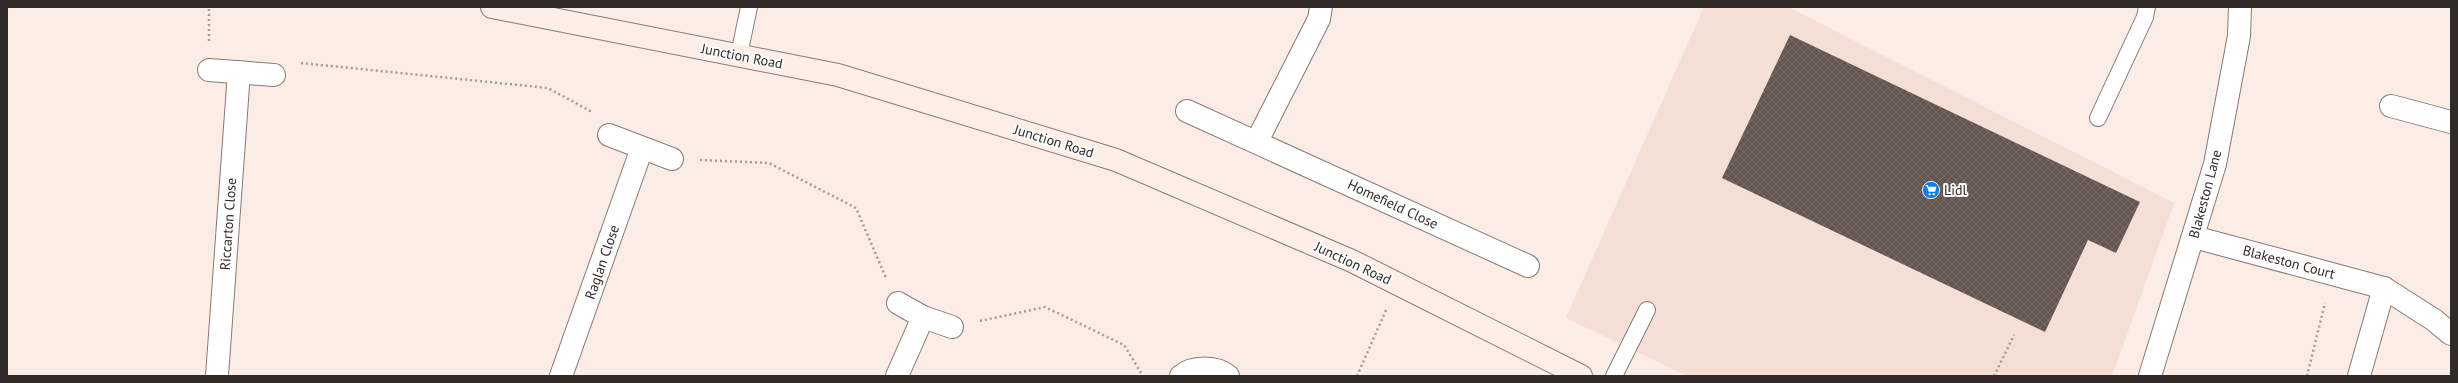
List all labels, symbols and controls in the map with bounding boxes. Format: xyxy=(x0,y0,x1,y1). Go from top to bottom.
street label: Junction Road xyxy=(699,39,784,73)
street label: Junction Road xyxy=(1011,120,1096,162)
street label: Blakeston Lane xyxy=(2185,148,2225,240)
street label: Homefield Close xyxy=(1345,175,1441,233)
street label: Riccarton Close xyxy=(216,177,240,271)
supermarket icon: Lidl xyxy=(1921,180,1941,200)
place label: Lidl xyxy=(1944,181,1967,199)
street label: Raglan Close xyxy=(581,222,623,302)
street label: Junction Road xyxy=(1311,237,1394,289)
street label: Blakeston Court xyxy=(2241,241,2337,283)

